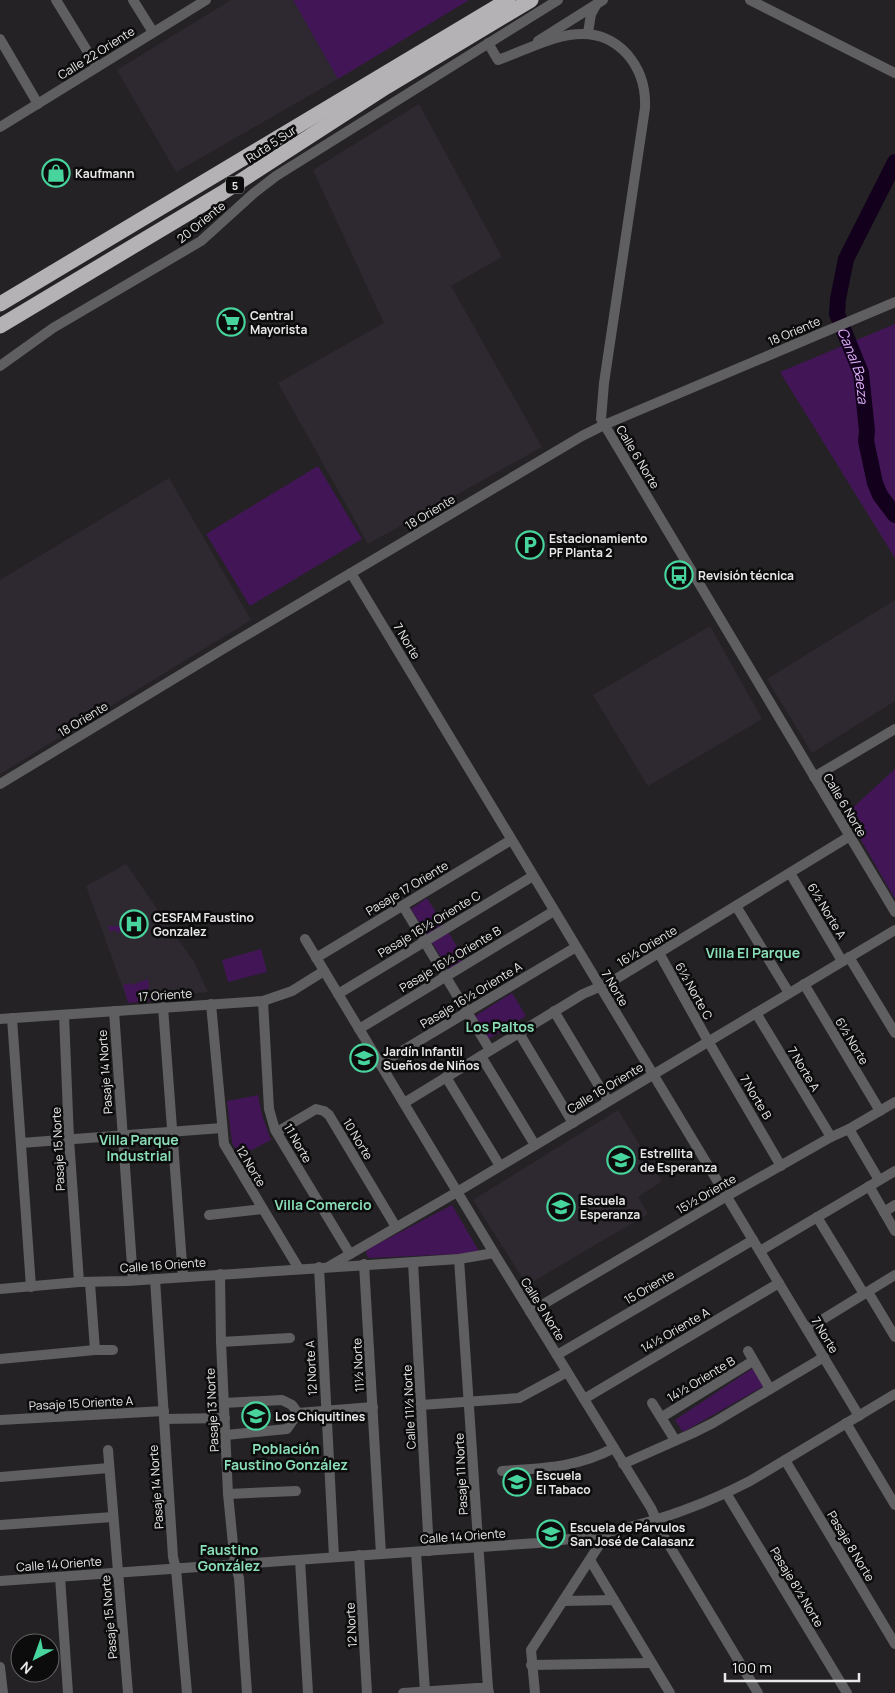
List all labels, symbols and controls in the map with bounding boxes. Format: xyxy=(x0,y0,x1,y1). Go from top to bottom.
street label: Calle 22 Oriente xyxy=(54,23,138,83)
street label: Ruta 5 Sur xyxy=(243,121,300,167)
shop icon: Kaufmann xyxy=(41,158,71,188)
place label: Kaufmann xyxy=(75,165,134,182)
road number: 5 xyxy=(226,176,244,194)
street label: 20 Oriente xyxy=(173,197,229,247)
supermarket icon: Central Mayorista xyxy=(216,307,246,337)
place label: Central Mayorista xyxy=(250,307,308,338)
street label: 18 Oriente xyxy=(765,312,823,350)
water label: Canal Baeza xyxy=(834,324,874,406)
street label: Calle 6 Norte xyxy=(612,422,664,492)
street label: 18 Oriente xyxy=(402,490,458,534)
parking icon: Estacionamiento PF Planta 2 xyxy=(515,530,545,560)
place label: Estacionamiento PF Planta 2 xyxy=(549,530,648,561)
bus stop icon: Revisión técnica xyxy=(664,560,694,590)
place label: Revisión técnica xyxy=(698,567,794,584)
street label: 7 Norte xyxy=(390,620,424,662)
street label: 18 Oriente xyxy=(55,697,111,741)
street label: Calle 6 Norte xyxy=(819,770,871,840)
street label: Pasaje 17 Oriente xyxy=(363,857,451,919)
street label: 6½ Norte A xyxy=(804,880,851,942)
street label: Pasaje 16½ Oriente C xyxy=(374,886,484,961)
hospital icon: CESFAM Faustino Gonzalez xyxy=(119,909,149,939)
place label: CESFAM Faustino Gonzalez xyxy=(153,909,254,940)
street label: 16½ Oriente xyxy=(614,921,680,971)
street label: Pasaje 16½ Oriente B xyxy=(396,922,504,996)
district label: Villa El Parque xyxy=(706,943,800,962)
street label: Pasaje 16½ Oriente A xyxy=(417,958,525,1032)
street label: 6½ Norte C xyxy=(671,959,717,1023)
street label: 7 Norte xyxy=(598,967,632,1009)
street label: 17 Oriente xyxy=(137,985,193,1005)
street label: 6½ Norte xyxy=(831,1014,873,1068)
district label: Los Paltos xyxy=(466,1017,535,1036)
street label: Pasaje 14 Norte xyxy=(94,1029,116,1115)
school or university icon: Jardín Infantil Sueños de Niños xyxy=(349,1043,379,1073)
place label: Jardín Infantil Sueños de Niños xyxy=(383,1043,480,1074)
street label: 7 Norte A xyxy=(784,1043,824,1095)
street label: Calle 16 Oriente xyxy=(564,1059,646,1117)
street label: 7 Norte B xyxy=(736,1071,776,1123)
street label: Pasaje 15 Norte xyxy=(47,1106,69,1192)
street label: 10 Norte xyxy=(339,1115,377,1163)
street label: 11 Norte xyxy=(280,1120,316,1166)
district label: Villa Parque Industrial xyxy=(99,1130,179,1165)
street label: 12 Norte xyxy=(232,1142,270,1190)
school or university icon: Estrellita de Esperanza xyxy=(606,1145,636,1175)
place label: Estrellita de Esperanza xyxy=(640,1145,717,1176)
street label: 15½ Oriente xyxy=(673,1170,739,1218)
school or university icon: Escuela Esperanza xyxy=(546,1192,576,1222)
place label: Escuela Esperanza xyxy=(580,1192,640,1223)
district label: Villa Comercio xyxy=(274,1195,372,1214)
street label: Calle 16 Oriente xyxy=(119,1254,207,1276)
street label: 15 Oriente xyxy=(621,1266,677,1308)
street label: Calle 9 Norte xyxy=(517,1274,569,1344)
street label: 14½ Oriente A xyxy=(638,1303,713,1357)
street label: 7 Norte xyxy=(808,1314,842,1356)
street label: 11½ Norte xyxy=(348,1337,368,1393)
street label: 12 Norte A xyxy=(301,1340,321,1396)
street label: 14½ Oriente B xyxy=(664,1352,738,1406)
street label: Calle 11½ Norte xyxy=(398,1364,420,1450)
street label: Pasaje 13 Norte xyxy=(201,1368,223,1452)
street label: Pasaje 15 Oriente A xyxy=(28,1392,134,1414)
school or university icon: Los Chiquitines xyxy=(241,1401,271,1431)
place label: Los Chiquitines xyxy=(275,1408,366,1425)
street label: Pasaje 11 Norte xyxy=(450,1433,472,1515)
district label: Población Faustino González xyxy=(224,1439,348,1474)
street label: Pasaje 14 Norte xyxy=(145,1444,167,1530)
school or university icon: Escuela El Tabaco xyxy=(502,1467,532,1497)
place label: Escuela El Tabaco xyxy=(536,1467,591,1498)
street label: Pasaje 8 Norte xyxy=(823,1508,879,1584)
school or university icon: Escuela de Párvulos San José de Calasanz xyxy=(536,1519,566,1549)
place label: Escuela de Párvulos San José de Calasanz xyxy=(570,1519,695,1550)
street label: Calle 14 Oriente xyxy=(420,1525,506,1547)
district label: Faustino González xyxy=(198,1540,260,1575)
street label: Pasaje 8½ Norte xyxy=(766,1544,828,1630)
street label: Calle 14 Oriente xyxy=(16,1553,102,1575)
street label: Pasaje 15 Norte xyxy=(97,1574,121,1660)
street label: 12 Norte xyxy=(341,1602,361,1648)
north arrow xyxy=(10,1633,60,1683)
scale bar xyxy=(725,1650,859,1682)
text: 100 m xyxy=(732,1657,772,1678)
text: N xyxy=(16,1658,36,1679)

